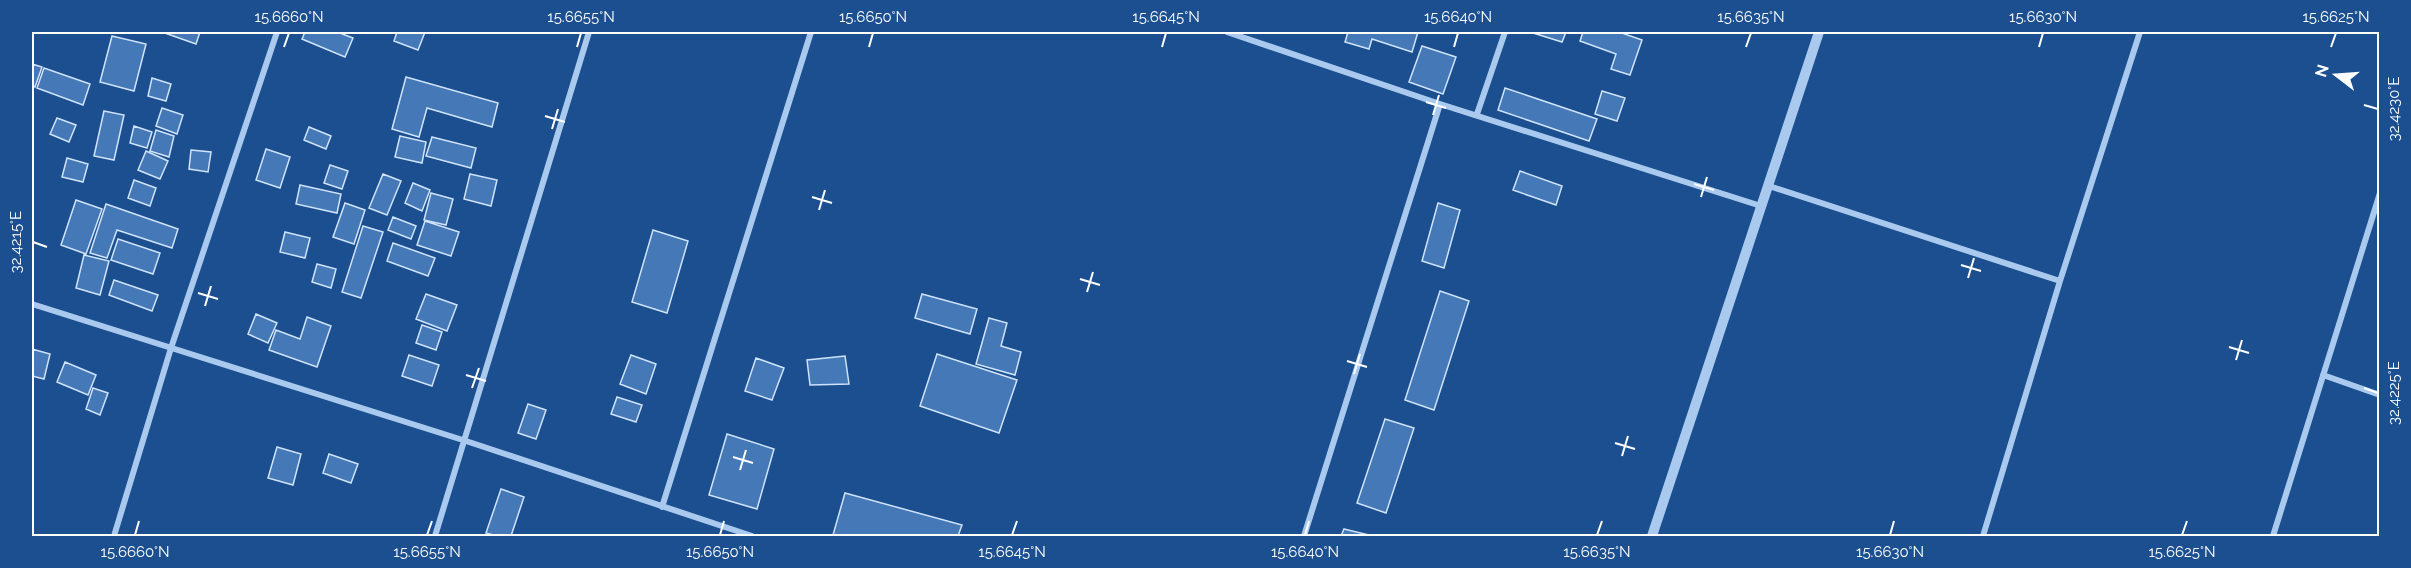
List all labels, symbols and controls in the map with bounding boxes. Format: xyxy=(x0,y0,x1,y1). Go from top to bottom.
text: 15.6660°N xyxy=(254,8,324,26)
text: 15.6655°N xyxy=(547,8,615,26)
text: 15.6650°N xyxy=(839,8,907,26)
text: 15.6645°N xyxy=(1132,8,1200,26)
text: 15.6640°N xyxy=(1424,8,1492,26)
text: 15.6635°N xyxy=(1717,8,1785,26)
text: 15.6630°N xyxy=(2009,8,2077,26)
text: 15.6625°N xyxy=(2302,8,2370,26)
north arrow xyxy=(2306,45,2366,105)
text: N xyxy=(2311,62,2333,79)
text: 32.4230°E xyxy=(2385,77,2403,141)
text: 32.4215°E xyxy=(7,211,25,273)
text: 32.4225°E xyxy=(2385,361,2403,425)
text: 15.6660°N xyxy=(100,543,170,561)
text: 15.6655°N xyxy=(393,543,461,561)
text: 15.6650°N xyxy=(686,543,754,561)
text: 15.6645°N xyxy=(978,543,1046,561)
text: 15.6640°N xyxy=(1271,543,1339,561)
text: 15.6635°N xyxy=(1563,543,1631,561)
text: 15.6630°N xyxy=(1856,543,1924,561)
text: 15.6625°N xyxy=(2148,543,2216,561)

